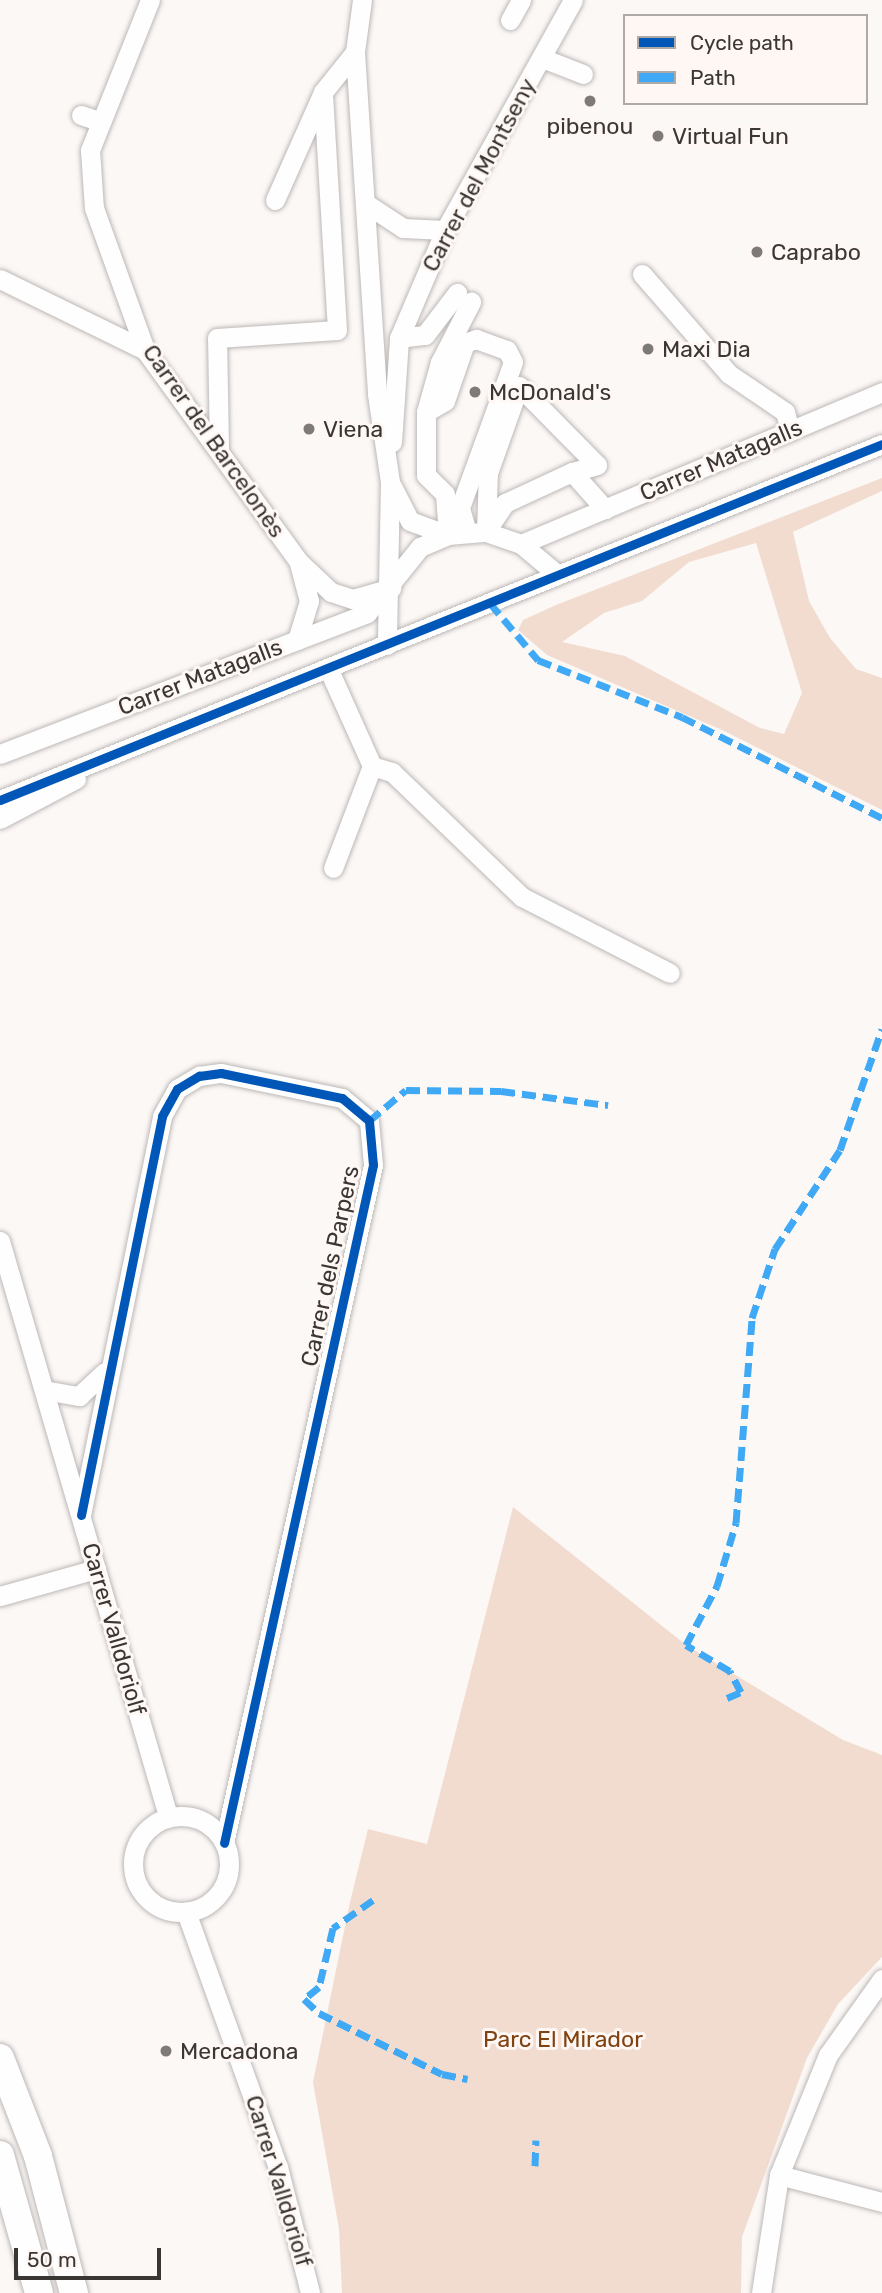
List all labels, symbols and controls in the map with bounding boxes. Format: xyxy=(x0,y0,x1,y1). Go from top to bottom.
legend xyxy=(623,14,868,105)
text: Cycle path xyxy=(690,30,794,55)
text: Path xyxy=(690,65,736,90)
street label: Carrer del Montseny xyxy=(416,73,542,277)
marker: pibenou xyxy=(582,93,598,109)
place label: pibenou xyxy=(547,112,633,140)
place label: Virtual Fun xyxy=(672,122,789,150)
marker: Virtual Fun xyxy=(650,128,666,144)
place label: Caprabo xyxy=(771,238,861,266)
marker: Caprabo xyxy=(749,244,765,260)
place label: Maxi Dia xyxy=(662,335,751,363)
street label: Carrer del Barcelonès xyxy=(137,339,291,543)
marker: Maxi Dia xyxy=(640,341,656,357)
place label: McDonald's xyxy=(489,378,611,406)
marker: McDonald's xyxy=(467,384,483,400)
street label: Carrer Matagalls xyxy=(635,413,807,507)
place label: Viena xyxy=(323,415,383,443)
marker: Viena xyxy=(301,421,317,437)
street label: Carrer Matagalls xyxy=(114,633,286,721)
street label: Carrer dels Parpers xyxy=(295,1163,365,1369)
street label: Carrer Valldoriolf xyxy=(76,1539,152,1719)
park label: Parc El Mirador xyxy=(483,2025,643,2053)
place label: Mercadona xyxy=(180,2037,299,2065)
marker: Mercadona xyxy=(158,2043,174,2059)
street label: Carrer Valldoriolf xyxy=(240,2091,318,2271)
scale bar xyxy=(18,2234,164,2278)
text: 50 m xyxy=(27,2247,77,2272)

